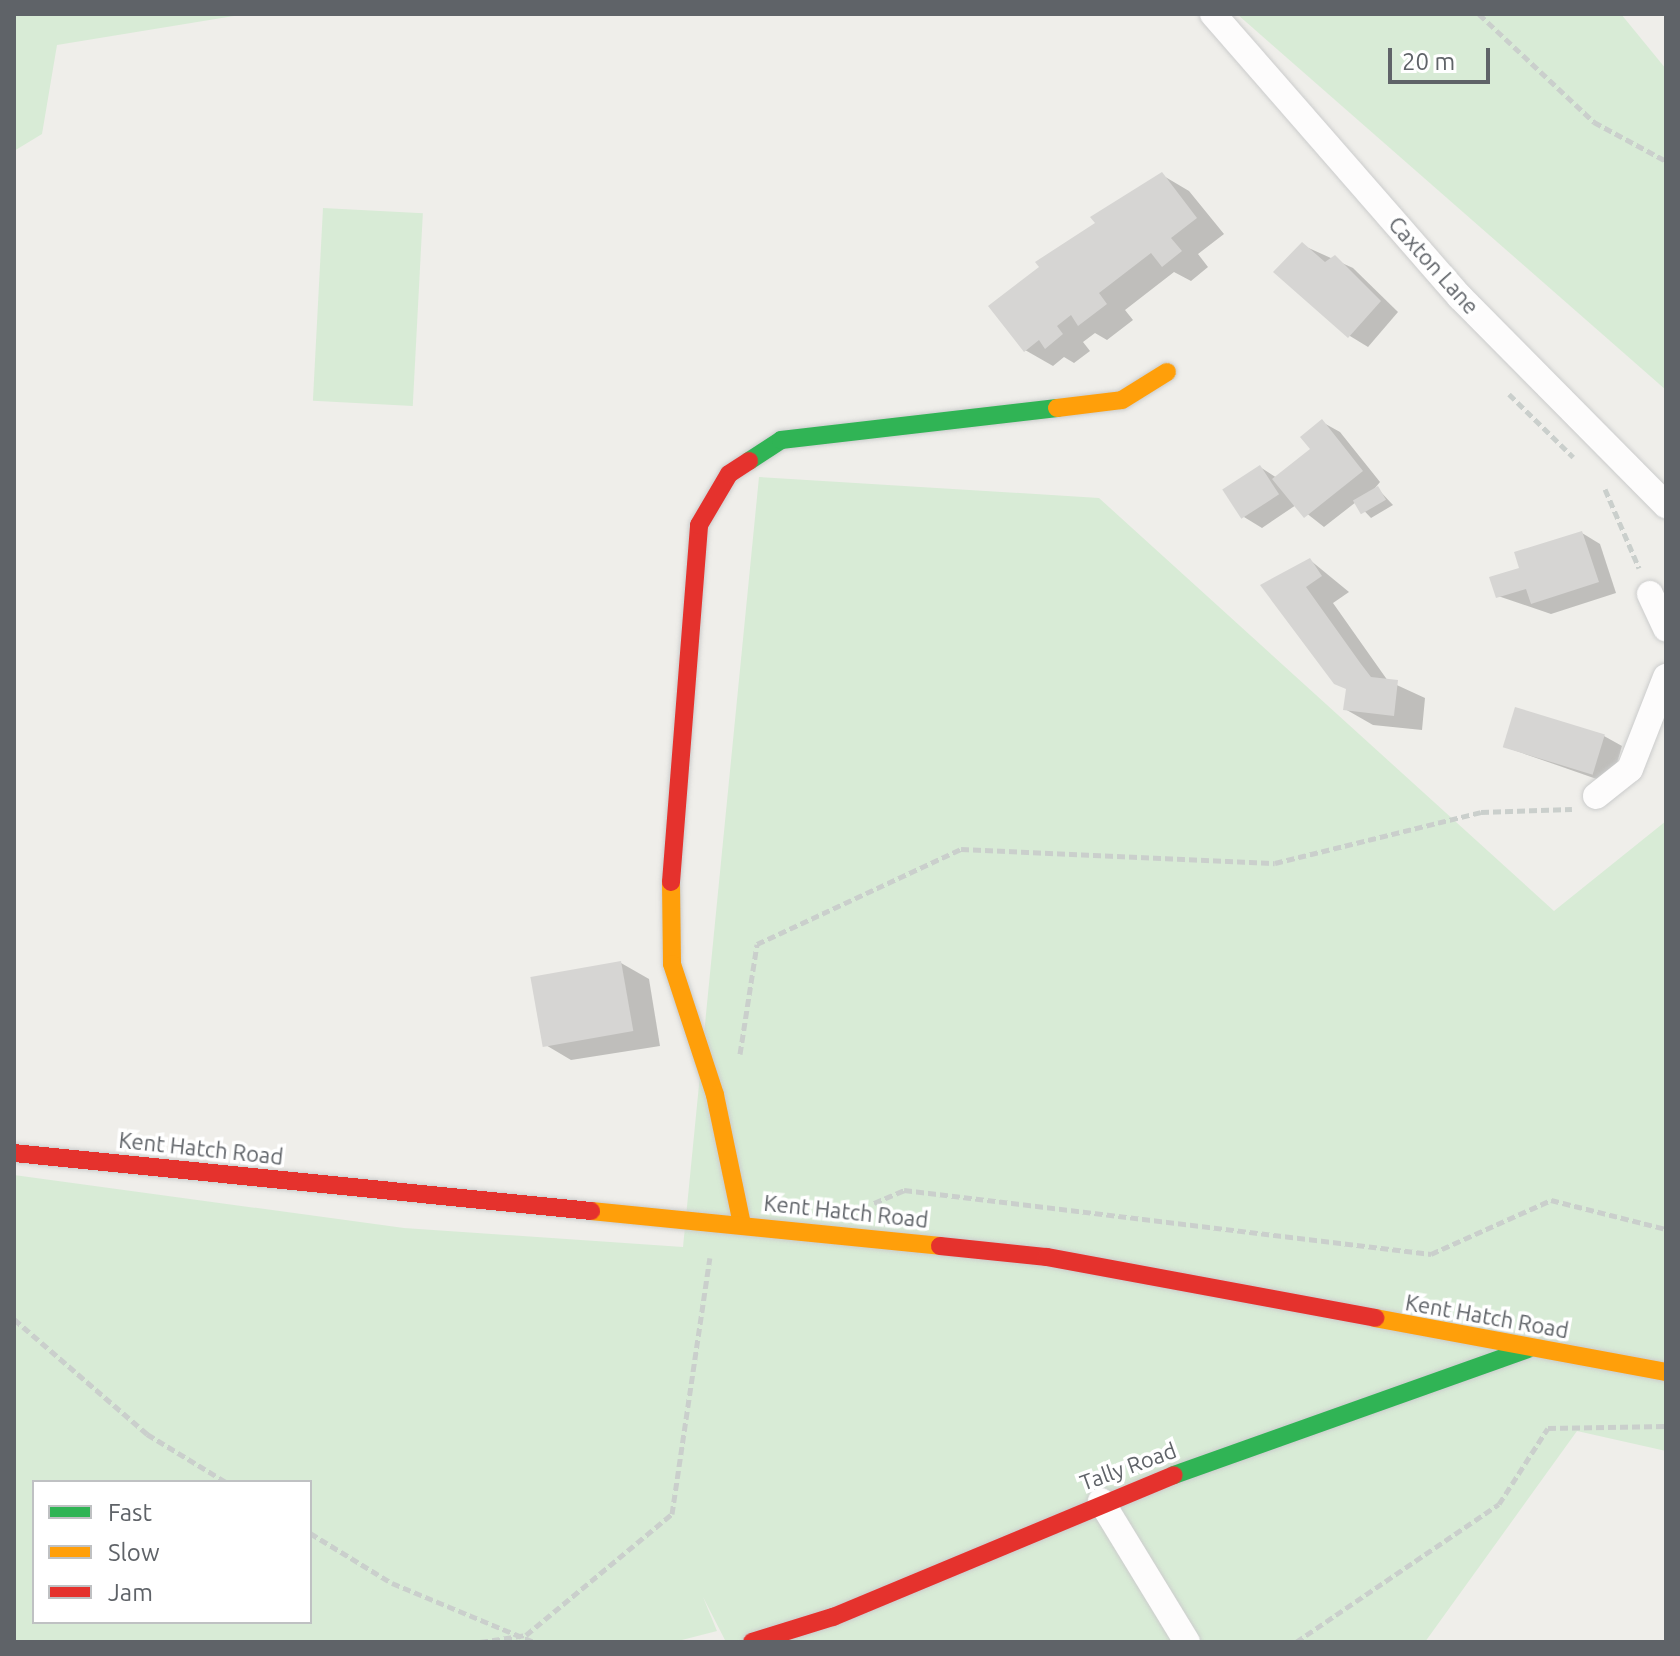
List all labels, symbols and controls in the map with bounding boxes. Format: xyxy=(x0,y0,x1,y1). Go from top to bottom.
scale bar xyxy=(1392,32,1494,82)
text: 20 m xyxy=(1402,48,1455,75)
street label: Caxton Lane xyxy=(1383,211,1485,319)
street label: Kent Hatch Road xyxy=(117,1126,285,1170)
street label: Kent Hatch Road xyxy=(762,1189,930,1233)
street label: Kent Hatch Road xyxy=(1403,1289,1571,1343)
street label: Tally Road xyxy=(1076,1436,1180,1496)
legend xyxy=(32,1480,312,1624)
text: Fast xyxy=(108,1499,152,1526)
text: Slow xyxy=(108,1539,160,1566)
text: Jam xyxy=(108,1579,153,1606)

